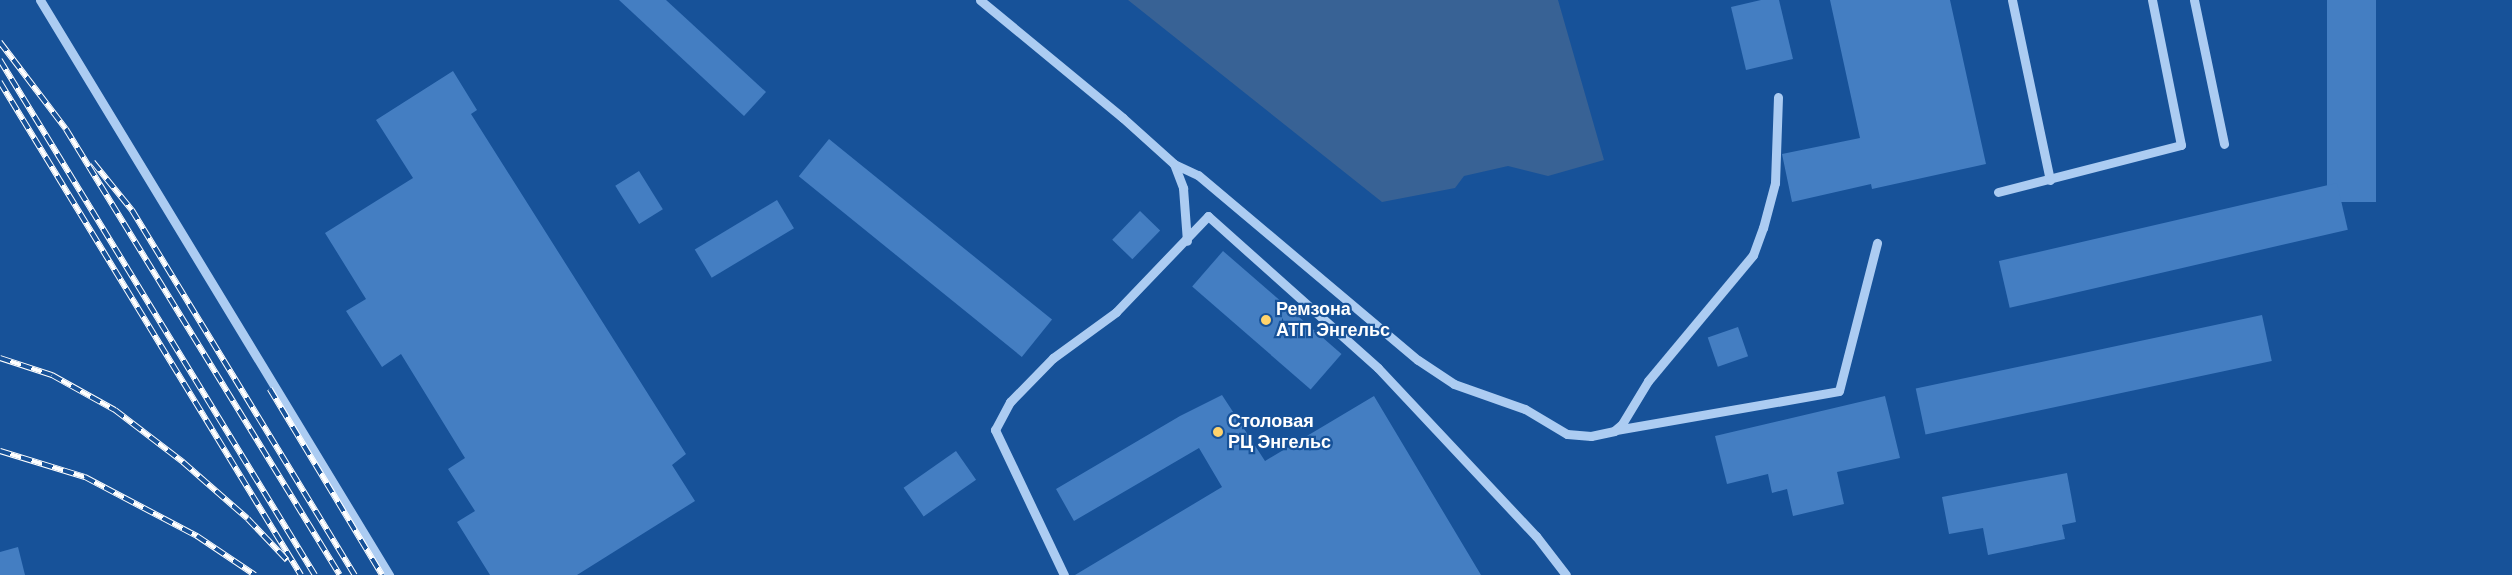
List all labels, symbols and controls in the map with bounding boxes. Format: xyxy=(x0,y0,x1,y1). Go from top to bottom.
place label: Ремзона АТП Энгельс xyxy=(1276,299,1390,342)
marker: Ремзона АТП Энгельс xyxy=(1260,314,1272,326)
place label: Столовая РЦ Энгельс xyxy=(1228,411,1331,454)
marker: Столовая РЦ Энгельс xyxy=(1212,426,1224,438)

